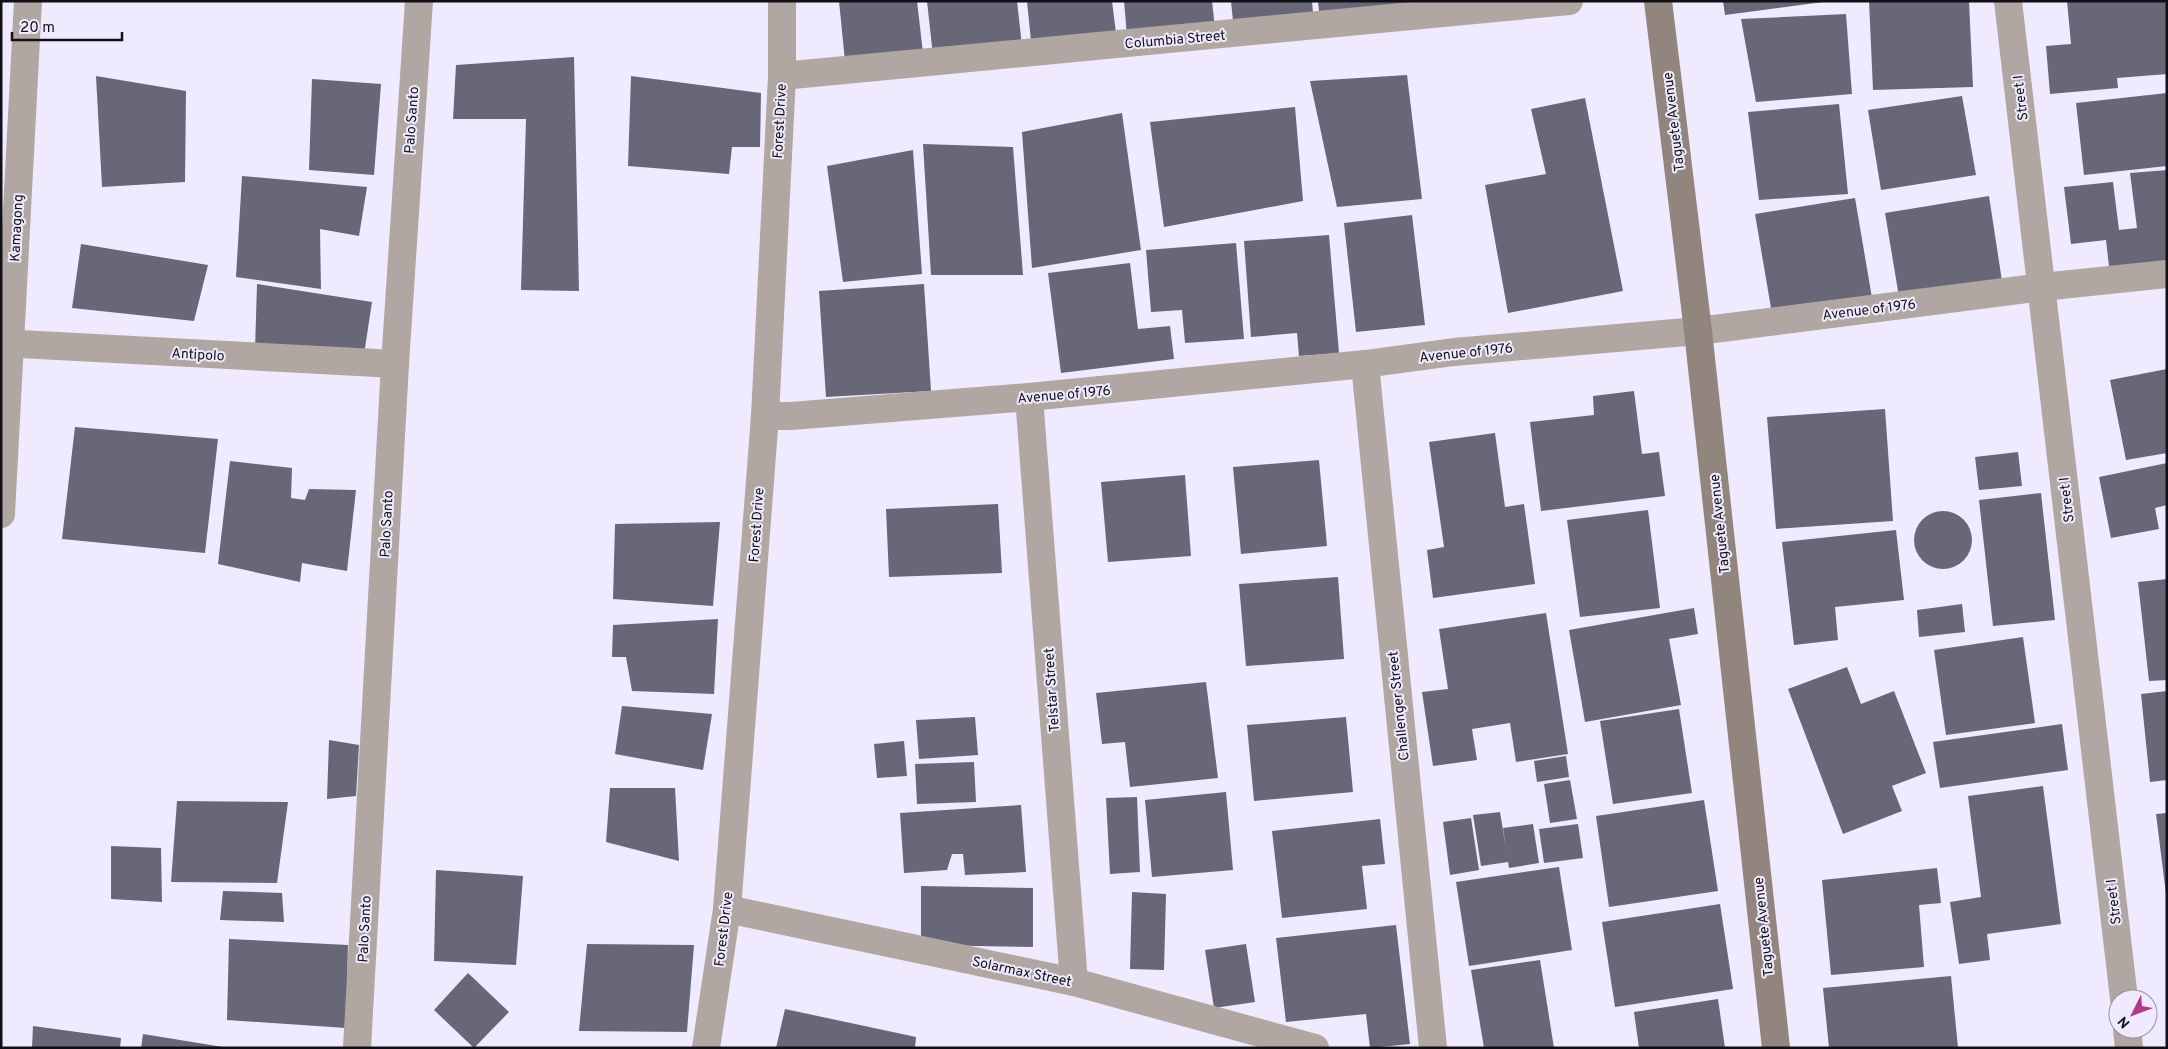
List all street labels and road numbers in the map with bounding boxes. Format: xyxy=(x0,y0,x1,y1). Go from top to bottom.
street label: Columbia Street xyxy=(1124,28,1226,53)
street label: Taguete Avenue xyxy=(1660,71,1689,173)
street label: Street I xyxy=(2010,74,2033,122)
street label: Forest Drive xyxy=(770,83,791,159)
street label: Palo Santo xyxy=(402,86,423,154)
street label: Kamagong xyxy=(7,194,28,262)
street label: Avenue of 1976 xyxy=(1822,296,1917,325)
street label: Avenue of 1976 xyxy=(1419,340,1514,367)
street label: Antipolo xyxy=(171,346,225,365)
street label: Avenue of 1976 xyxy=(1017,383,1112,408)
street label: Taguete Avenue xyxy=(1707,473,1734,575)
street label: Street I xyxy=(2056,476,2079,524)
street label: Forest Drive xyxy=(746,487,769,563)
street label: Palo Santo xyxy=(377,490,398,558)
street label: Telstar Street xyxy=(1041,647,1064,733)
street label: Challenger Street xyxy=(1385,650,1414,762)
street label: Taguete Avenue xyxy=(1751,876,1778,978)
street label: Street I xyxy=(2103,878,2126,926)
street label: Forest Drive xyxy=(711,891,738,968)
street label: Palo Santo xyxy=(355,895,376,963)
street label: Solarmax Street xyxy=(970,954,1073,991)

